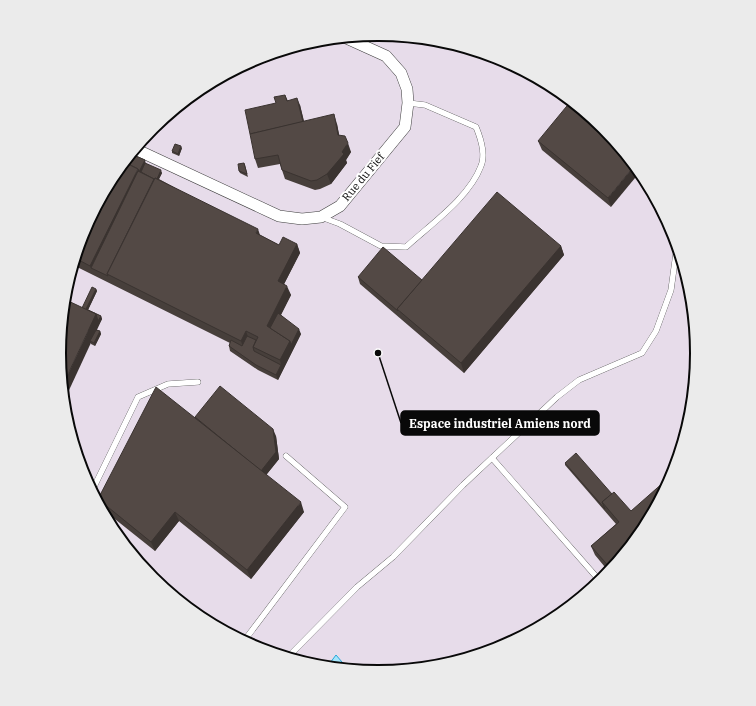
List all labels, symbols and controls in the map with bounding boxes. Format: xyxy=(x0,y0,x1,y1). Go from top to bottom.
street label: Rue du Fief xyxy=(339,149,388,204)
callout: Espace industriel Amiens nord xyxy=(401,411,599,435)
text: Espace industriel Amiens nord xyxy=(409,416,591,431)

